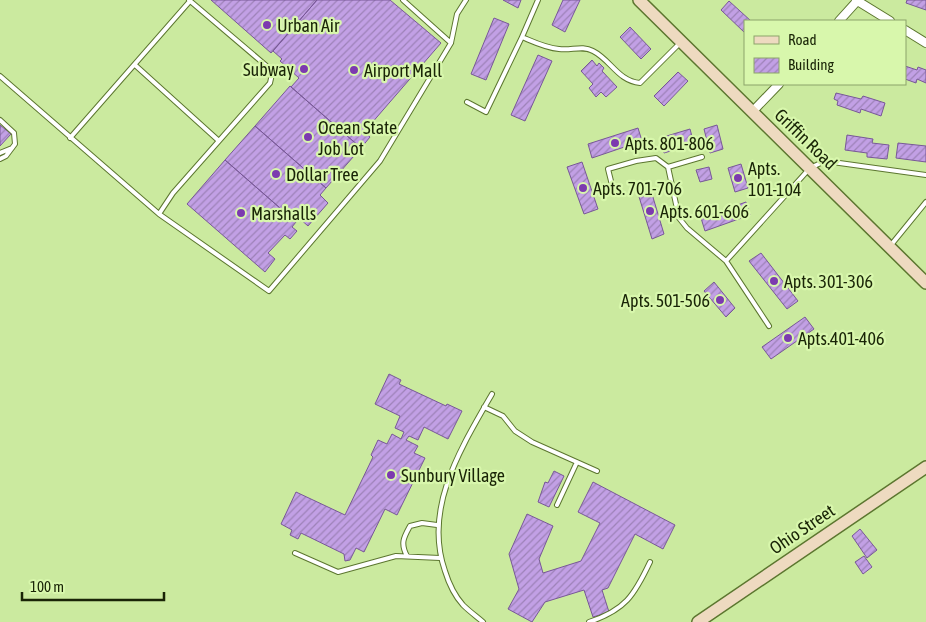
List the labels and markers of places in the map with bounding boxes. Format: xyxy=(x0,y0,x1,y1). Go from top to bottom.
place label: Urban Air xyxy=(277,15,340,36)
marker: Urban Air xyxy=(261,19,273,31)
place label: Subway xyxy=(243,59,294,80)
place label: Airport Mall xyxy=(364,60,442,81)
marker: Subway xyxy=(298,63,310,75)
marker: Airport Mall xyxy=(348,64,360,76)
place label: Ocean State Job Lot xyxy=(318,117,397,159)
marker: Ocean State Job Lot xyxy=(302,131,314,143)
place label: Apts. 801-806 xyxy=(625,133,714,154)
marker: Apts. 801-806 xyxy=(609,137,621,149)
place label: Apts. 101-104 xyxy=(748,158,801,200)
place label: Dollar Tree xyxy=(286,164,359,185)
marker: Dollar Tree xyxy=(270,168,282,180)
marker: Apts. 101-104 xyxy=(732,172,744,184)
place label: Apts. 701-706 xyxy=(593,178,682,199)
marker: Apts. 701-706 xyxy=(577,182,589,194)
place label: Apts. 601-606 xyxy=(660,201,749,222)
place label: Marshalls xyxy=(251,203,316,224)
marker: Apts. 601-606 xyxy=(644,205,656,217)
marker: Marshalls xyxy=(235,207,247,219)
place label: Apts. 301-306 xyxy=(784,271,873,292)
marker: Apts. 301-306 xyxy=(768,275,780,287)
place label: Apts. 501-506 xyxy=(621,290,710,311)
marker: Apts. 501-506 xyxy=(714,294,726,306)
place label: Apts.401-406 xyxy=(798,328,884,349)
marker: Apts.401-406 xyxy=(782,332,794,344)
place label: Sunbury Village xyxy=(401,465,505,486)
marker: Sunbury Village xyxy=(385,469,397,481)

